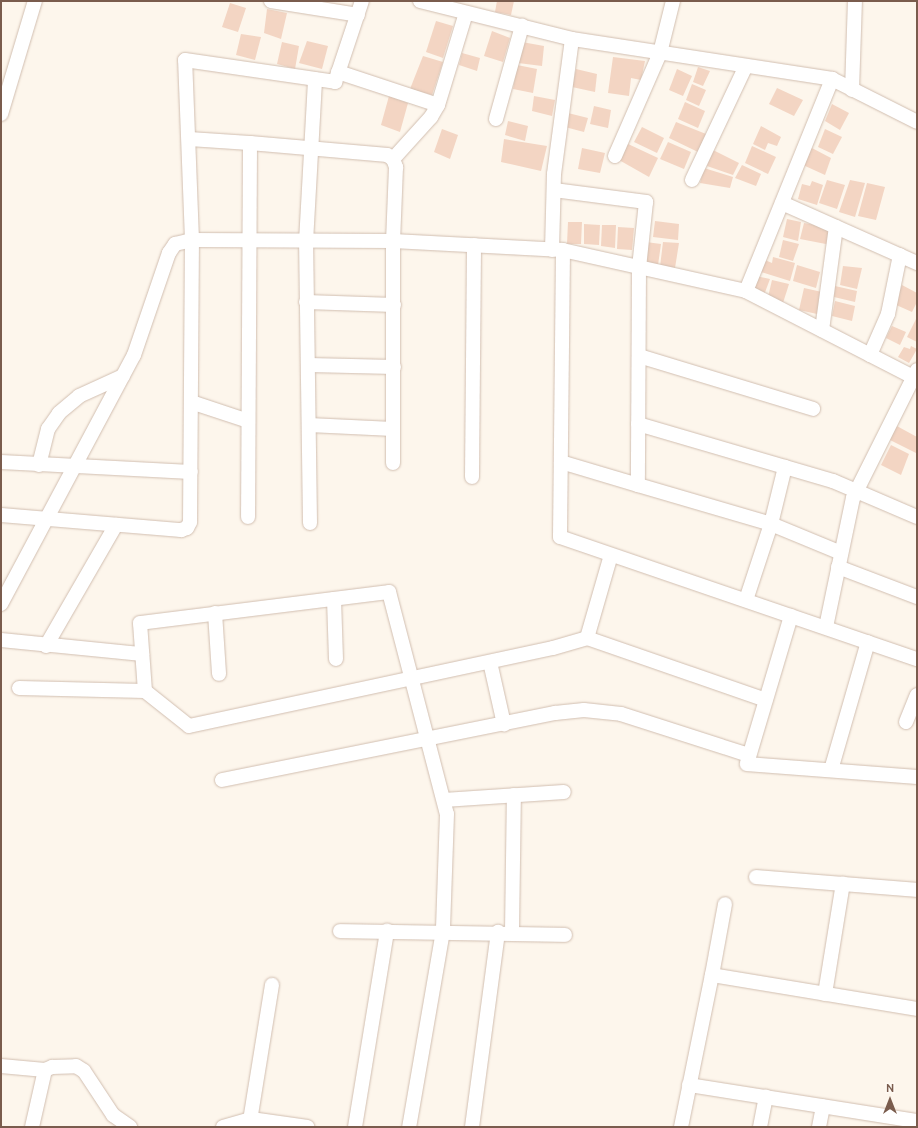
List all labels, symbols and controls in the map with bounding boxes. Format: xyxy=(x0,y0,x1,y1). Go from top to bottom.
north arrow xyxy=(870,1080,910,1120)
text: N xyxy=(886,1082,894,1094)

